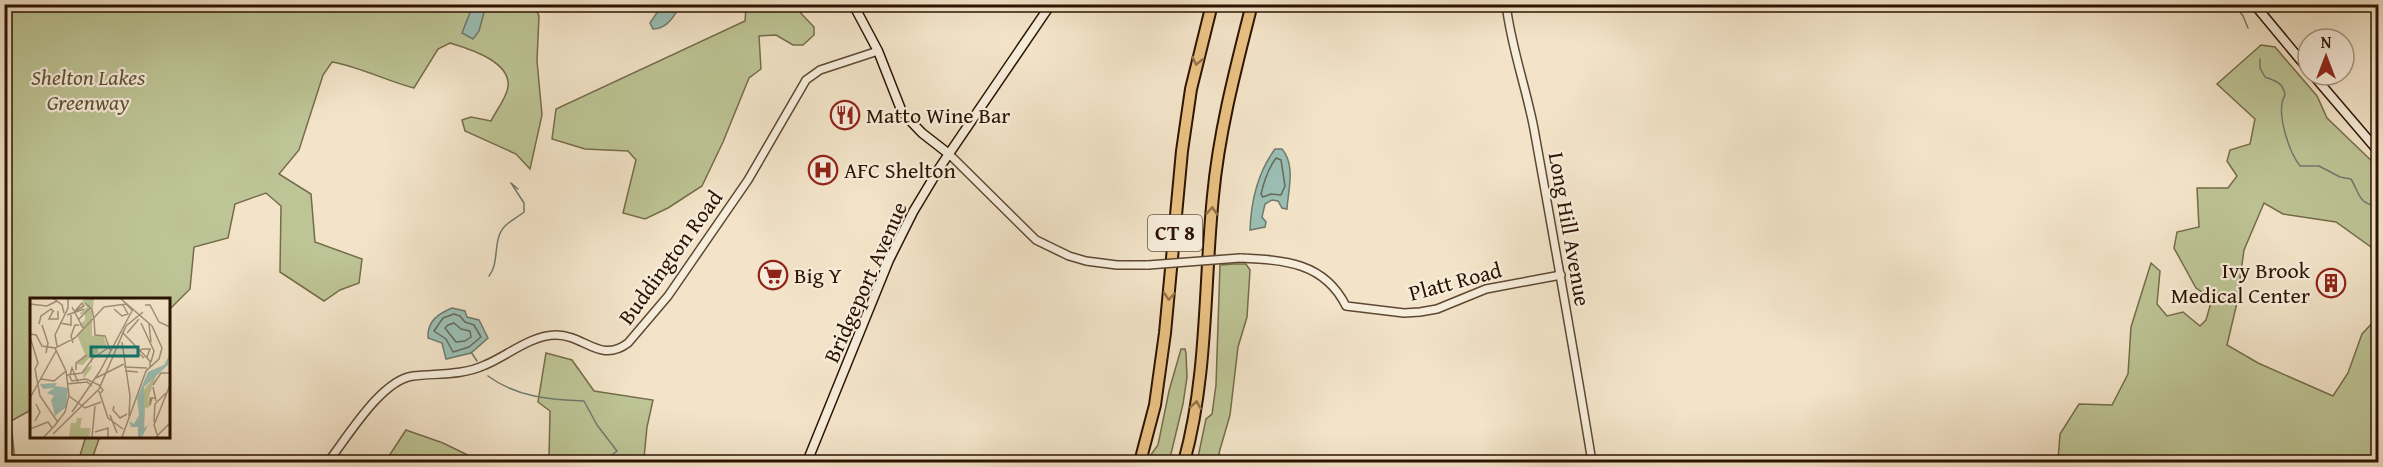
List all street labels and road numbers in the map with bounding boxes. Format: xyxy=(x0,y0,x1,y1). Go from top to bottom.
street label: Long Hill Avenue xyxy=(1541,150,1599,308)
street label: Buddington Road xyxy=(610,183,730,331)
street label: Bridgeport Avenue xyxy=(815,196,915,368)
road number: CT 8 xyxy=(1148,215,1202,251)
street label: Platt Road xyxy=(1405,253,1505,309)

